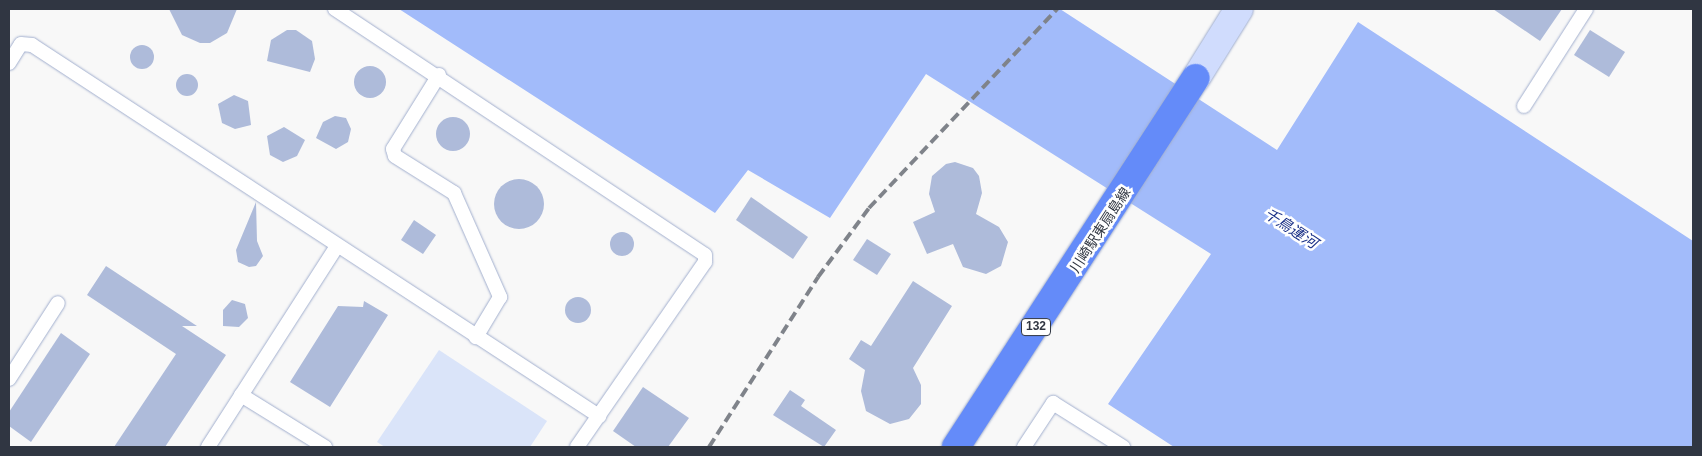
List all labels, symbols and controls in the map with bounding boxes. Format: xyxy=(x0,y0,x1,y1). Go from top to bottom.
street label: 川崎駅東扇島線 xyxy=(1066,184,1134,276)
water label: 千鳥運河 xyxy=(1261,204,1321,252)
road number: 132 xyxy=(1020,318,1052,337)

